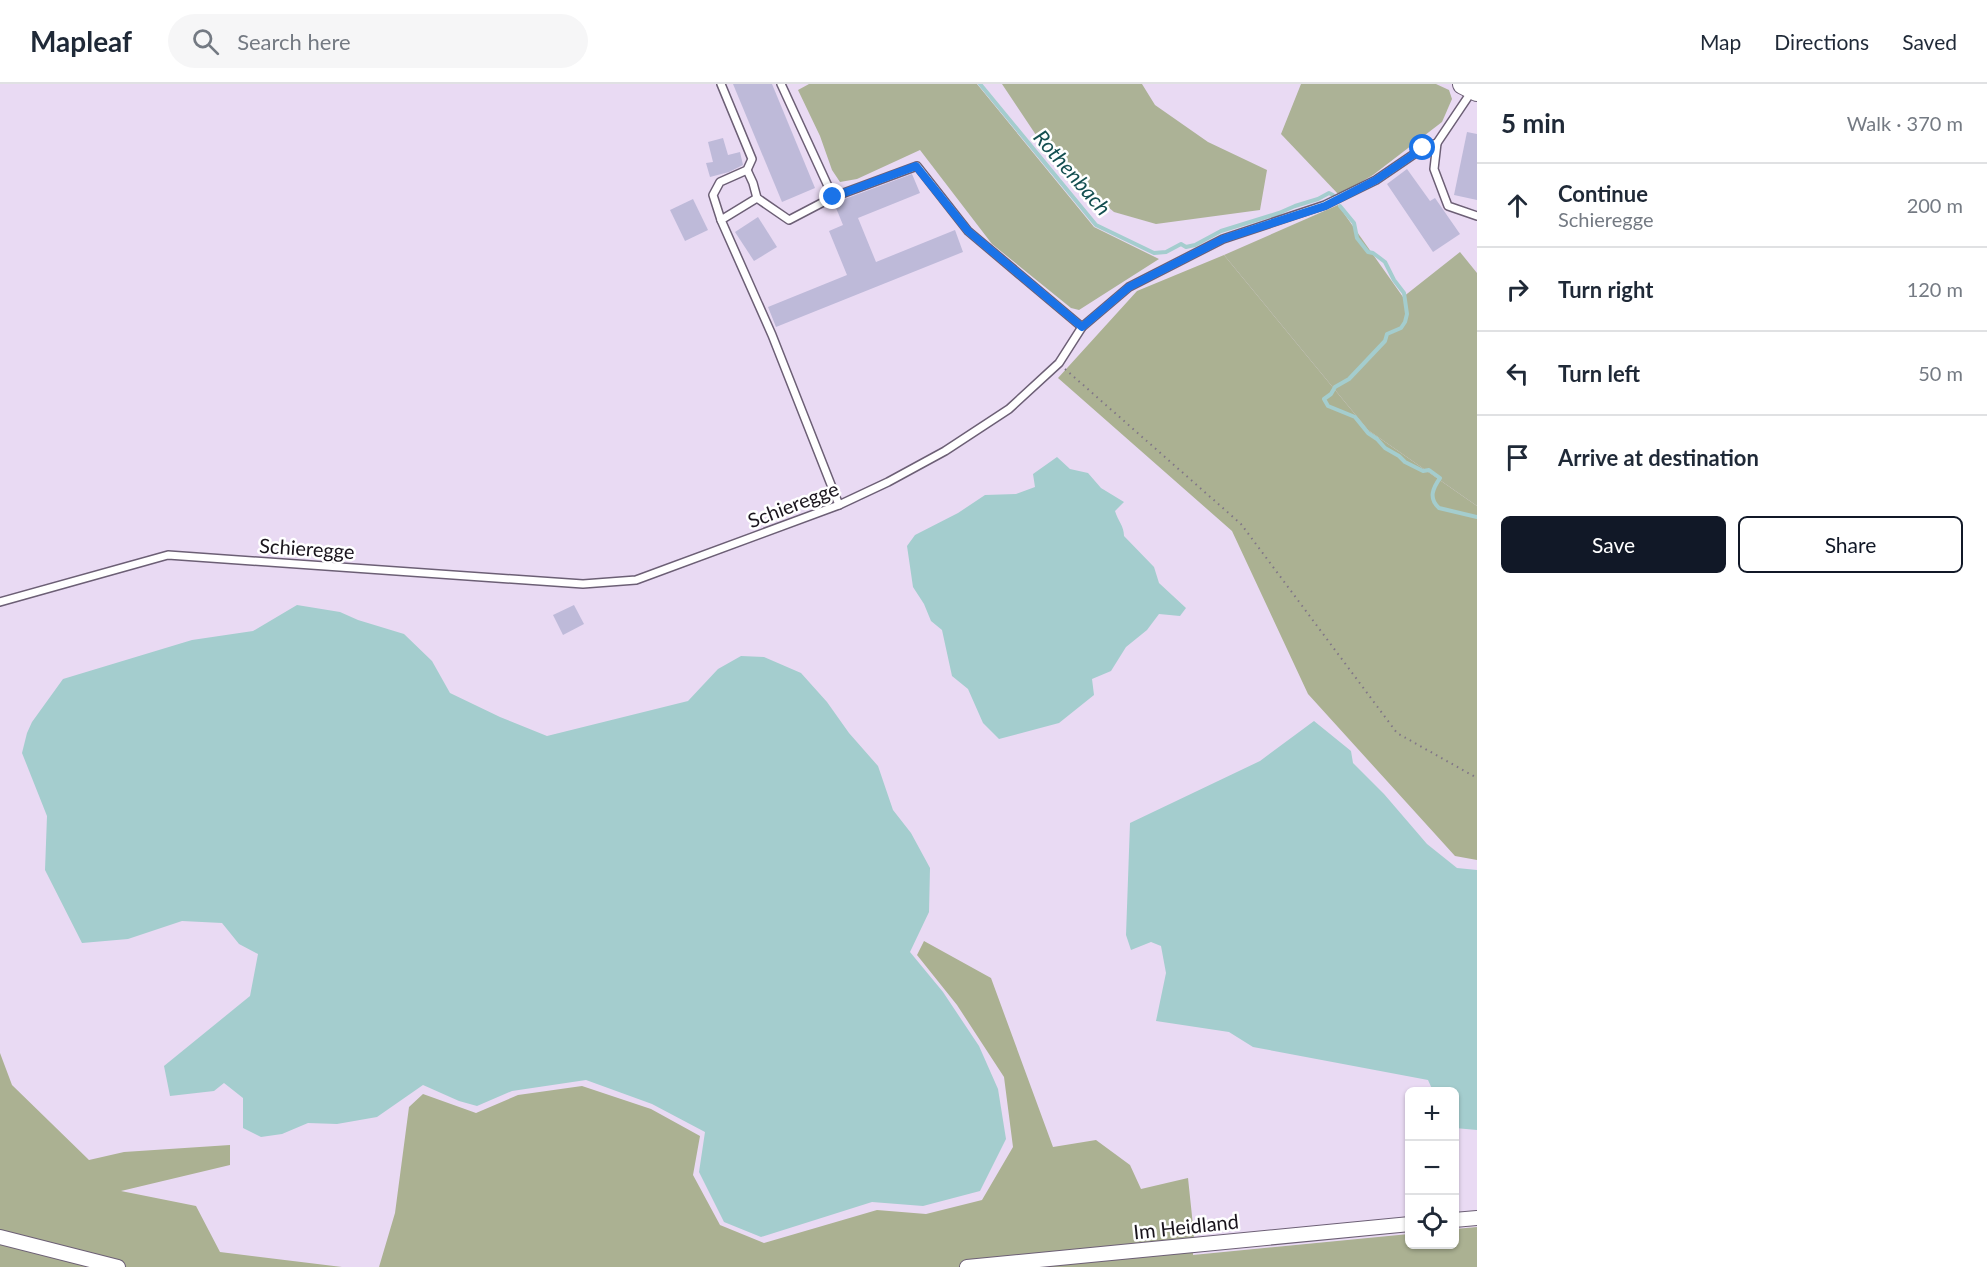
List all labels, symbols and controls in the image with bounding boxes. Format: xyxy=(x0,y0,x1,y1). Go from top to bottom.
search box xyxy=(168,14,588,68)
text: Mapleaf xyxy=(30,24,132,58)
icon: search xyxy=(189,25,222,58)
text: Search here xyxy=(237,28,351,55)
text: Map xyxy=(1700,29,1741,54)
text: Directions xyxy=(1774,29,1869,54)
text: Saved xyxy=(1902,29,1957,54)
text: 5 min xyxy=(1501,107,1565,139)
text: Walk · 370 m xyxy=(1847,111,1963,135)
water label: Rothenbach xyxy=(1029,124,1117,220)
route start xyxy=(1409,134,1435,160)
text: Continue xyxy=(1558,180,1648,207)
route end xyxy=(819,183,845,209)
icon: ahead xyxy=(1501,189,1534,222)
text: 200 m xyxy=(1907,193,1963,217)
text: Schieregge xyxy=(1558,207,1653,231)
icon: right xyxy=(1501,273,1534,306)
text: Turn right xyxy=(1558,276,1653,303)
text: 120 m xyxy=(1907,277,1963,301)
icon: left xyxy=(1501,357,1534,390)
text: Turn left xyxy=(1558,360,1640,387)
text: 50 m xyxy=(1918,361,1963,385)
icon: arrive xyxy=(1501,441,1534,474)
text: Arrive at destination xyxy=(1558,444,1759,471)
street label: Schieregge xyxy=(744,476,842,532)
button: Save xyxy=(1501,516,1726,573)
button: Share xyxy=(1738,516,1963,573)
street label: Schieregge xyxy=(259,533,355,563)
map controls xyxy=(1405,1087,1459,1249)
button: + xyxy=(1405,1087,1459,1141)
button: − xyxy=(1405,1141,1459,1195)
button: locate xyxy=(1405,1195,1459,1249)
street label: Im Heidland xyxy=(1132,1209,1240,1243)

